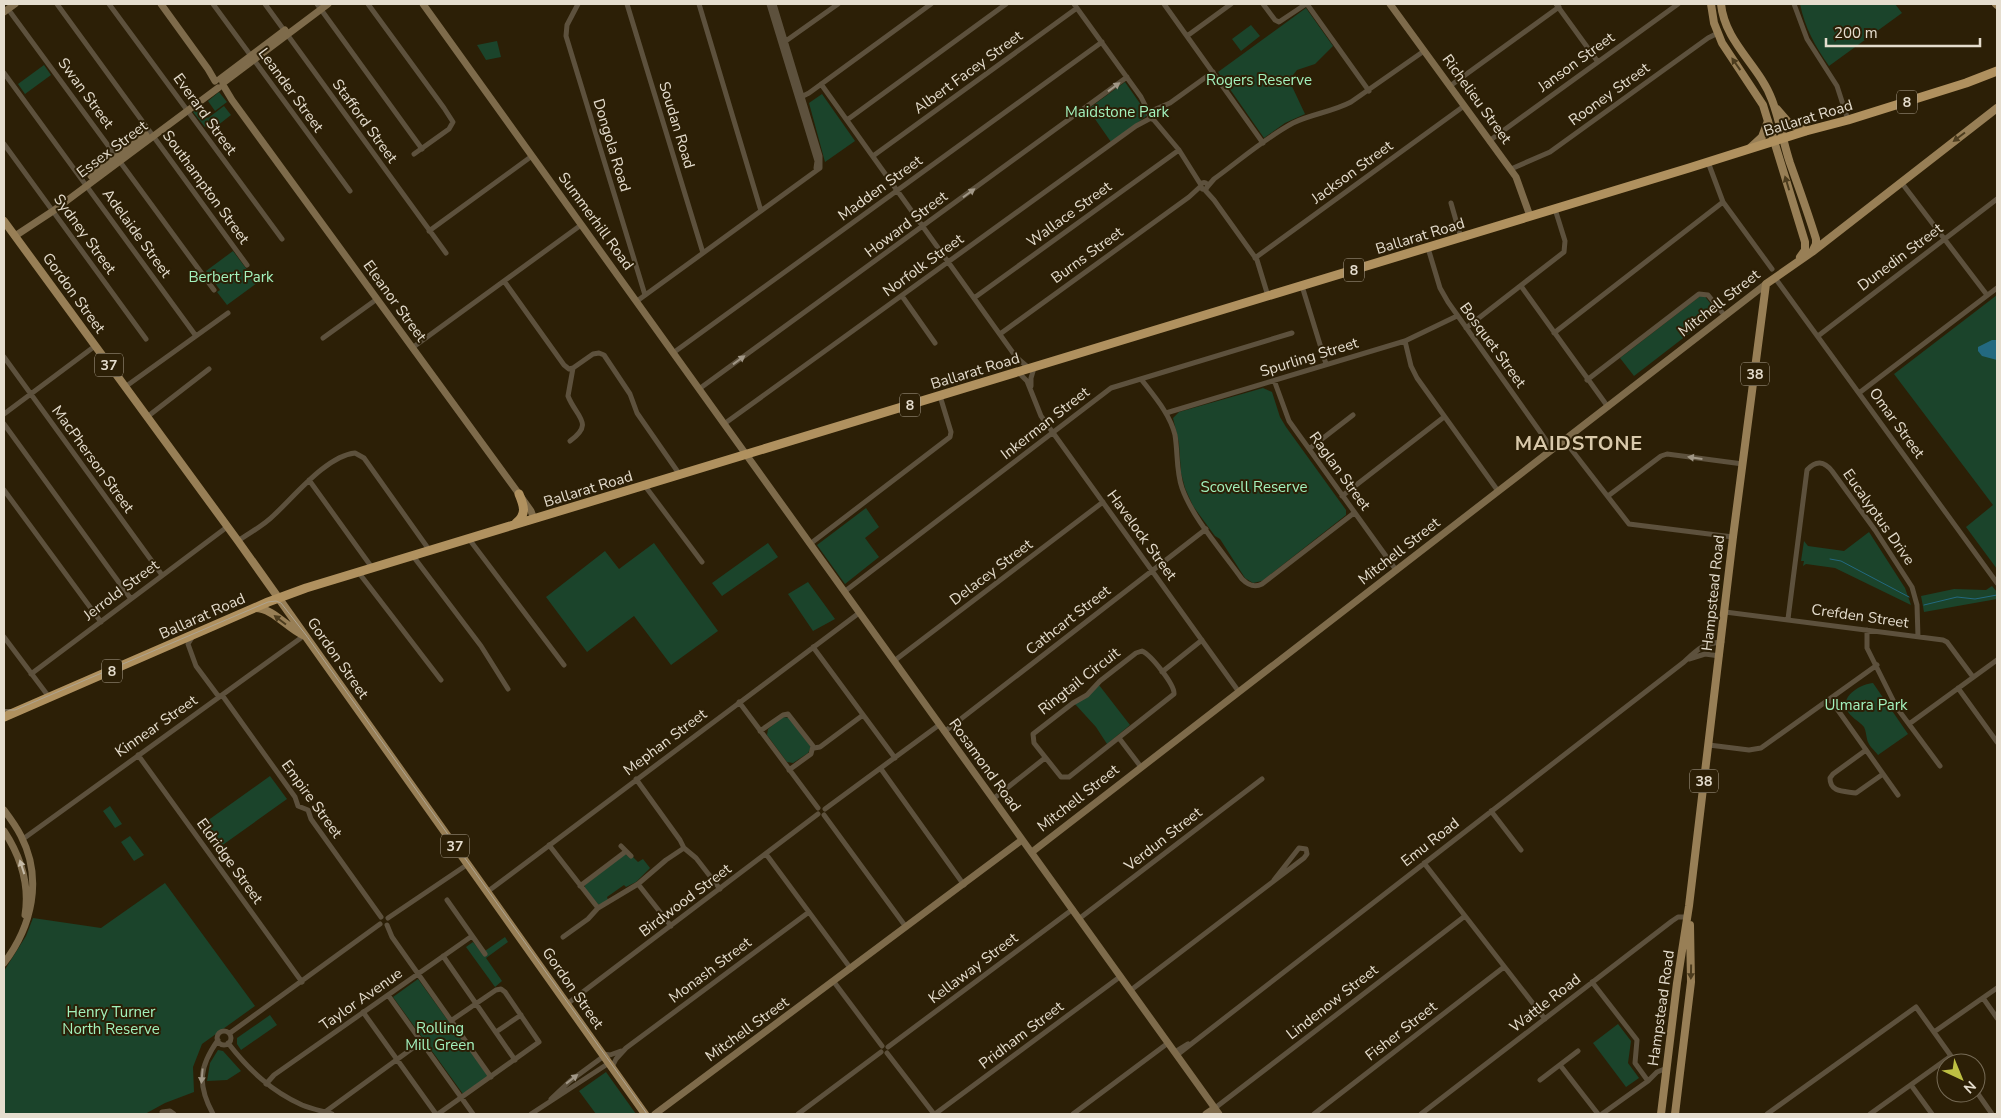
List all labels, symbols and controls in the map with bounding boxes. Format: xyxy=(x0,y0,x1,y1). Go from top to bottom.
scale bar xyxy=(1826,15,1980,47)
text: 200 m xyxy=(1834,23,1878,43)
street label: Albert Facey Street xyxy=(910,25,1027,118)
street label: Janson Street xyxy=(1533,27,1619,97)
street label: Leander Street xyxy=(254,44,329,137)
street label: Richelieu Street xyxy=(1438,50,1517,148)
street label: Swan Street xyxy=(54,54,119,133)
street label: Rooney Street xyxy=(1565,57,1654,130)
one-way arrow xyxy=(1731,57,1741,71)
street label: Everard Street xyxy=(169,69,242,159)
park label: Rogers Reserve xyxy=(1206,70,1312,90)
street label: Stafford Street xyxy=(328,75,403,168)
street label: Soudan Road xyxy=(654,79,700,171)
one-way arrow xyxy=(1107,81,1120,92)
road number: 8 xyxy=(1897,90,1917,114)
street label: Ballarat Road xyxy=(1761,95,1855,141)
street label: Dongola Road xyxy=(588,96,636,194)
park label: Maidstone Park xyxy=(1065,102,1169,122)
street label: Essex Street xyxy=(73,115,152,182)
street label: Southampton Street xyxy=(158,126,255,249)
one-way arrow xyxy=(1953,132,1966,143)
street label: Jackson Street xyxy=(1306,135,1397,209)
street label: Madden Street xyxy=(834,150,927,225)
street label: Summerhill Road xyxy=(554,168,638,274)
one-way arrow xyxy=(1783,175,1791,190)
street label: Wallace Street xyxy=(1023,176,1116,251)
street label: Adelaide Street xyxy=(98,185,176,282)
street label: Howard Street xyxy=(860,186,952,262)
one-way arrow xyxy=(962,187,975,198)
street label: Sydney Street xyxy=(49,190,121,279)
street label: Ballarat Road xyxy=(1373,213,1467,259)
street label: Dunedin Street xyxy=(1853,218,1947,296)
street label: Burns Street xyxy=(1047,222,1128,288)
street label: Norfolk Street xyxy=(879,229,968,301)
street label: Gordon Street xyxy=(38,249,110,338)
street label: Eleanor Street xyxy=(359,256,432,346)
road number: 8 xyxy=(1344,258,1364,282)
street label: Mitchell Street xyxy=(1674,264,1765,341)
park label: Berbert Park xyxy=(188,267,274,287)
street label: Bosquet Street xyxy=(1455,298,1531,392)
street label: Spurling Street xyxy=(1257,332,1361,381)
street label: Ballarat Road xyxy=(928,348,1022,394)
road number: 37 xyxy=(95,354,123,376)
one-way arrow xyxy=(732,355,745,366)
road number: 38 xyxy=(1741,362,1769,386)
street label: Inkerman Street xyxy=(997,382,1094,464)
street label: Omar Street xyxy=(1865,384,1930,463)
road number: 8 xyxy=(900,394,920,416)
street label: MacPherson Street xyxy=(47,401,139,517)
street label: Raglan Street xyxy=(1305,428,1376,515)
district label: MAIDSTONE xyxy=(1515,430,1643,457)
one-way arrow xyxy=(1687,454,1703,462)
street label: Eucalyptus Drive xyxy=(1838,465,1920,569)
street label: Ballarat Road xyxy=(541,466,635,512)
park label: Scovell Reserve xyxy=(1200,477,1308,497)
street label: Havelock Street xyxy=(1103,486,1182,585)
street label: Mitchell Street xyxy=(1354,512,1445,589)
street label: Delacey Street xyxy=(946,534,1037,610)
street label: Hampstead Road xyxy=(1697,534,1729,652)
street label: Jerrold Street xyxy=(78,555,163,626)
street label: Cathcart Street xyxy=(1022,580,1115,659)
street label: Ballarat Road xyxy=(156,588,248,644)
street label: Crefden Street xyxy=(1810,599,1911,633)
street label: Gordon Street xyxy=(303,613,374,703)
one-way arrow xyxy=(274,615,287,626)
street label: Ringtail Circuit xyxy=(1034,642,1125,719)
road number: 8 xyxy=(102,659,122,682)
street label: Kinnear Street xyxy=(111,690,202,762)
park label: Ulmara Park xyxy=(1824,695,1908,715)
street label: Mephan Street xyxy=(619,704,711,780)
street label: Rosamond Road xyxy=(944,714,1026,816)
street label: Empire Street xyxy=(277,756,348,843)
street label: Mitchell Street xyxy=(1033,759,1124,836)
road number: 38 xyxy=(1690,769,1718,792)
street label: Verdun Street xyxy=(1119,802,1206,876)
street label: Emu Road xyxy=(1397,813,1463,871)
street label: Eldridge Street xyxy=(192,814,268,908)
road number: 37 xyxy=(441,834,469,858)
street label: Birdwood Street xyxy=(635,858,736,941)
one-way arrow xyxy=(18,859,26,874)
street label: Kellaway Street xyxy=(924,927,1022,1008)
street label: Monash Street xyxy=(665,932,756,1008)
street label: Gordon Street xyxy=(538,943,609,1033)
street label: Hampstead Road xyxy=(1643,949,1679,1067)
street label: Lindenow Street xyxy=(1282,959,1382,1044)
street label: Taylor Avenue xyxy=(316,963,406,1035)
one-way arrow xyxy=(1687,964,1695,980)
street label: Wattle Road xyxy=(1505,969,1585,1037)
street label: Mitchell Street xyxy=(701,991,793,1066)
street label: Pridham Street xyxy=(975,996,1068,1073)
street label: Fisher Street xyxy=(1361,996,1441,1065)
park label: Henry Turner North Reserve xyxy=(62,1002,160,1039)
park label: Rolling Mill Green xyxy=(405,1018,475,1055)
north arrow xyxy=(1936,1053,1986,1103)
one-way arrow xyxy=(198,1069,206,1085)
one-way arrow xyxy=(566,1074,579,1085)
text: N xyxy=(1959,1077,1980,1097)

